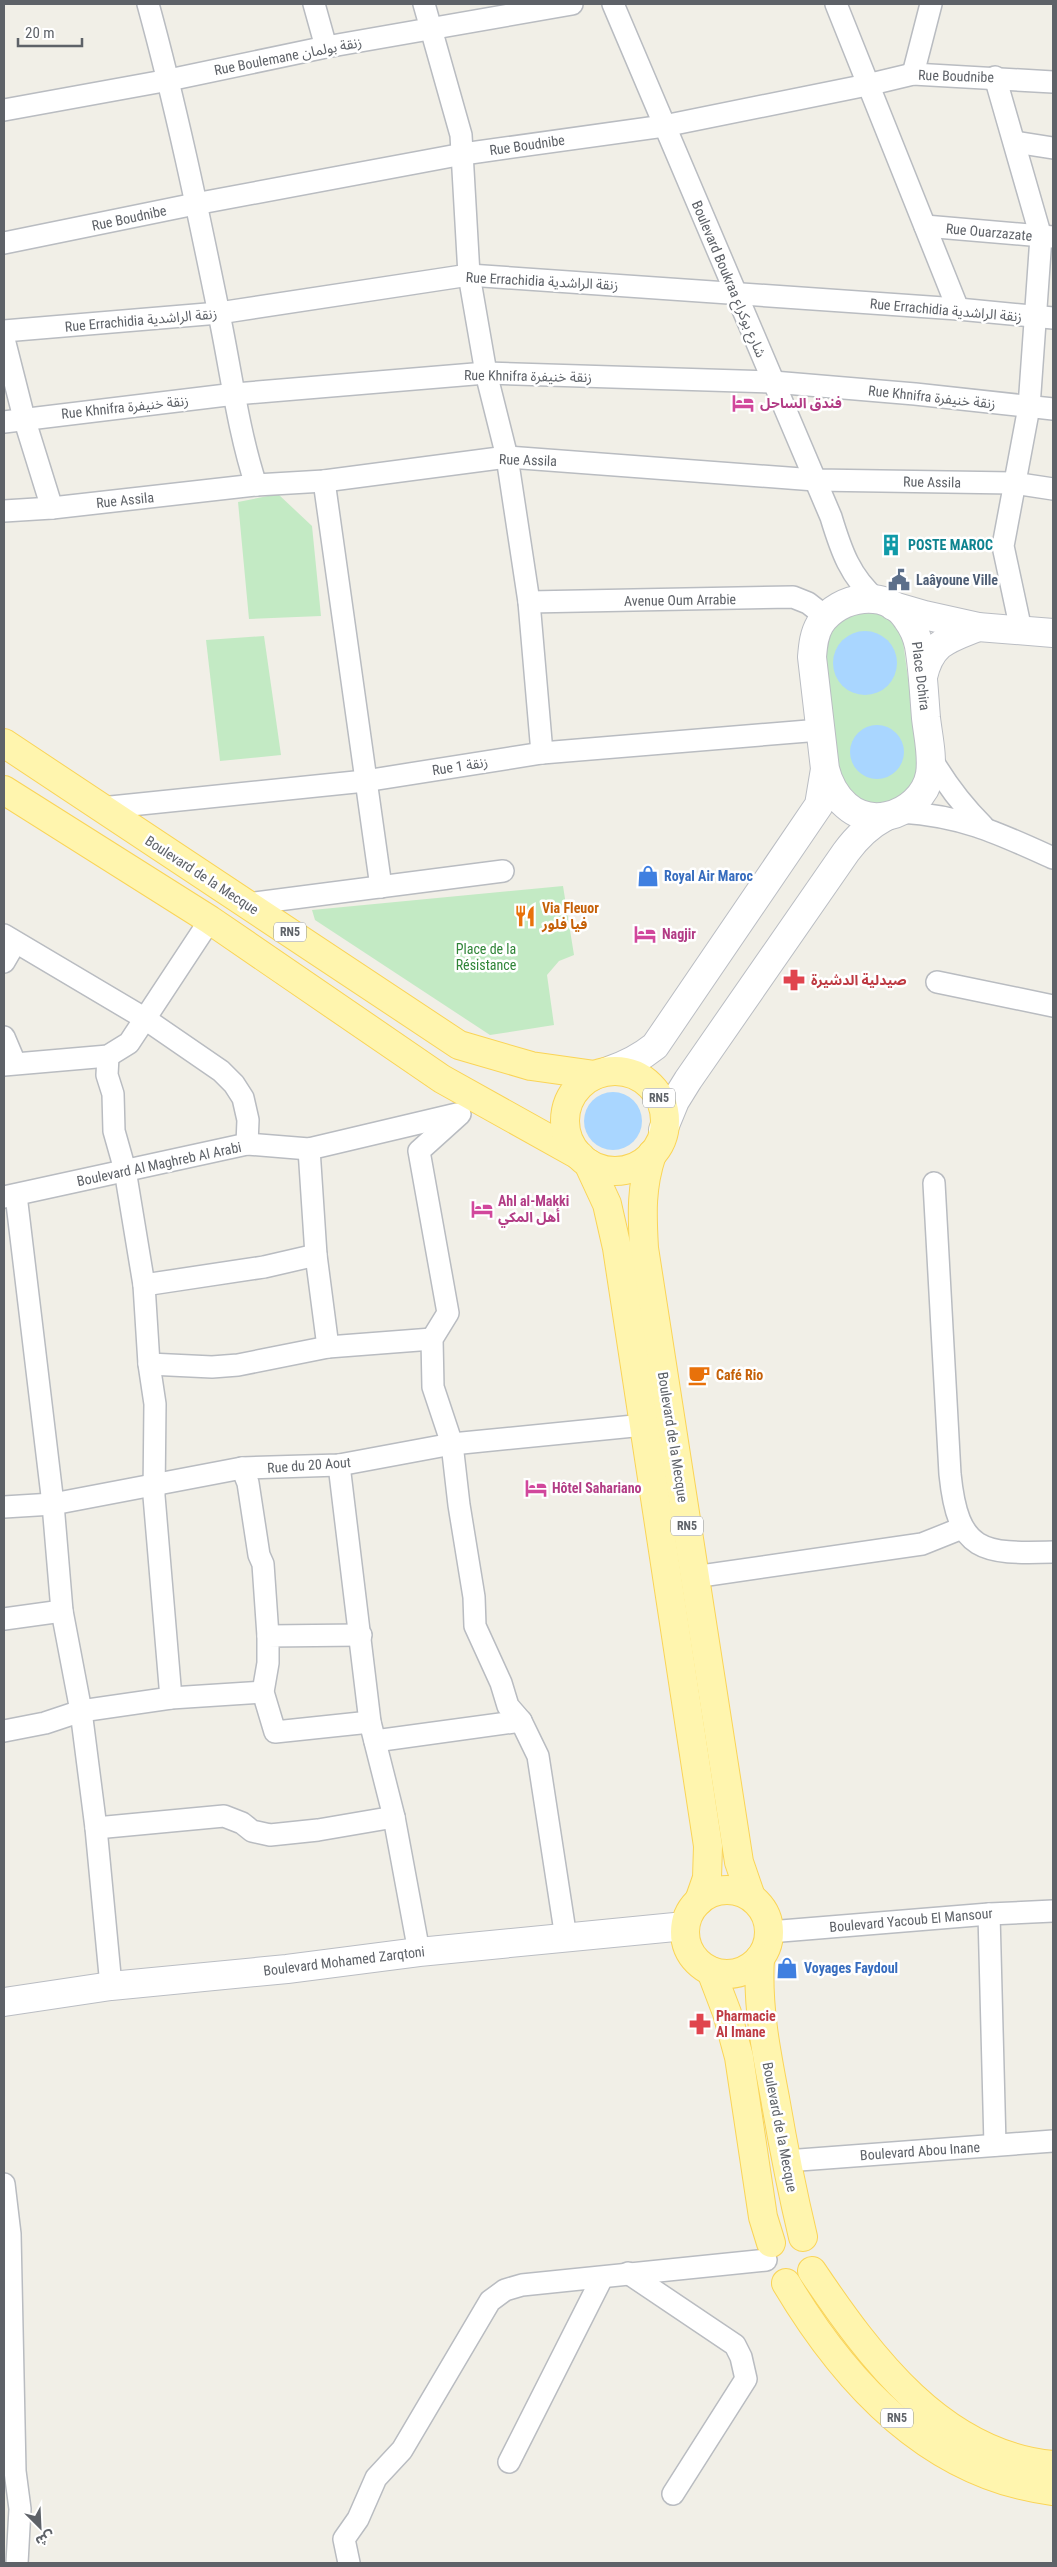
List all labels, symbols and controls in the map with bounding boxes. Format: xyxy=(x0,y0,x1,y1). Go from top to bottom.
scale bar xyxy=(18,15,81,47)
text: 20 m xyxy=(25,24,55,42)
street label: Rue Boulemane زنقة بولمان xyxy=(213,34,363,79)
street label: Rue Boudnibe xyxy=(918,67,995,85)
street label: Rue Boudnibe xyxy=(488,132,566,158)
street label: Boulevard Boukraa شارع بوكراع xyxy=(686,198,769,361)
street label: Rue Boudnibe xyxy=(90,202,168,234)
street label: Rue Ouarzazate xyxy=(945,220,1033,244)
street label: Rue Errachidia زنقة الراشدية xyxy=(465,269,619,294)
street label: Rue Errachidia زنقة الراشدية xyxy=(869,295,1023,326)
street label: Rue Errachidia زنقة الراشدية xyxy=(64,305,218,336)
street label: Rue Khnifra زنقة خنيفرة xyxy=(464,367,592,386)
street label: Rue Khnifra زنقة خنيفرة xyxy=(867,382,996,413)
hotel icon: فندق الساحل xyxy=(730,390,756,416)
street label: Rue Khnifra زنقة خنيفرة xyxy=(61,392,190,423)
place label: فندق الساحل xyxy=(760,395,842,411)
street label: Rue Assila xyxy=(499,451,557,469)
street label: Rue Assila xyxy=(903,473,961,491)
street label: Rue Assila xyxy=(95,489,155,511)
building icon: POSTE MAROC xyxy=(878,532,904,558)
place label: POSTE MAROC xyxy=(908,537,993,553)
public building icon: Laâyoune Ville xyxy=(886,567,912,593)
place label: Laâyoune Ville xyxy=(916,572,998,588)
street label: Avenue Oum Arrabie xyxy=(624,591,737,609)
street label: Place Dchira xyxy=(909,641,933,711)
street label: Rue 1 زنقة xyxy=(431,754,489,779)
street label: Boulevard de la Mecque xyxy=(142,832,262,918)
shop icon: Royal Air Maroc xyxy=(635,863,661,889)
place label: Royal Air Maroc xyxy=(664,868,753,884)
place label: Via Fleuor فيا فلور xyxy=(541,900,599,933)
restaurant icon: Via Fleuor فيا فلور xyxy=(512,903,538,929)
hotel icon: Nagjir xyxy=(632,921,658,947)
road number: RN5 xyxy=(274,922,306,942)
place label: Nagjir xyxy=(662,926,696,942)
park label: Place de la Résistance xyxy=(456,941,517,973)
pharmacy icon: صيدلية الدشيرة xyxy=(781,967,807,993)
place label: صيدلية الدشيرة xyxy=(811,972,907,989)
road number: RN5 xyxy=(643,1088,675,1108)
street label: Boulevard Al Maghreb Al Arabi xyxy=(75,1139,243,1189)
place label: Ahl al-Makki أهل المكي xyxy=(498,1193,569,1228)
hotel icon: Ahl al-Makki أهل المكي xyxy=(469,1196,495,1222)
cafe icon: Café Rio xyxy=(686,1362,712,1388)
place label: Café Rio xyxy=(716,1367,763,1383)
street label: Boulevard de la Mecque xyxy=(655,1371,691,1504)
street label: Rue du 20 Aout xyxy=(267,1454,351,1476)
hotel icon: Hôtel Sahariano xyxy=(523,1475,549,1501)
place label: Hôtel Sahariano xyxy=(552,1480,642,1496)
road number: RN5 xyxy=(671,1516,703,1535)
street label: Boulevard Yacoub El Mansour xyxy=(829,1905,993,1935)
street label: Boulevard Mohamed Zarqtoni xyxy=(262,1943,426,1979)
shop icon: Voyages Faydoul xyxy=(774,1955,800,1981)
place label: Voyages Faydoul xyxy=(804,1960,898,1976)
place label: Pharmacie Al Imane xyxy=(716,2008,776,2040)
pharmacy icon: Pharmacie Al Imane xyxy=(687,2011,713,2037)
street label: Boulevard de la Mecque xyxy=(760,2061,801,2194)
street label: Boulevard Abou Inane xyxy=(859,2139,981,2163)
road number: RN5 xyxy=(881,2408,913,2428)
north arrow xyxy=(15,2502,65,2552)
text: ش xyxy=(33,2528,57,2550)

